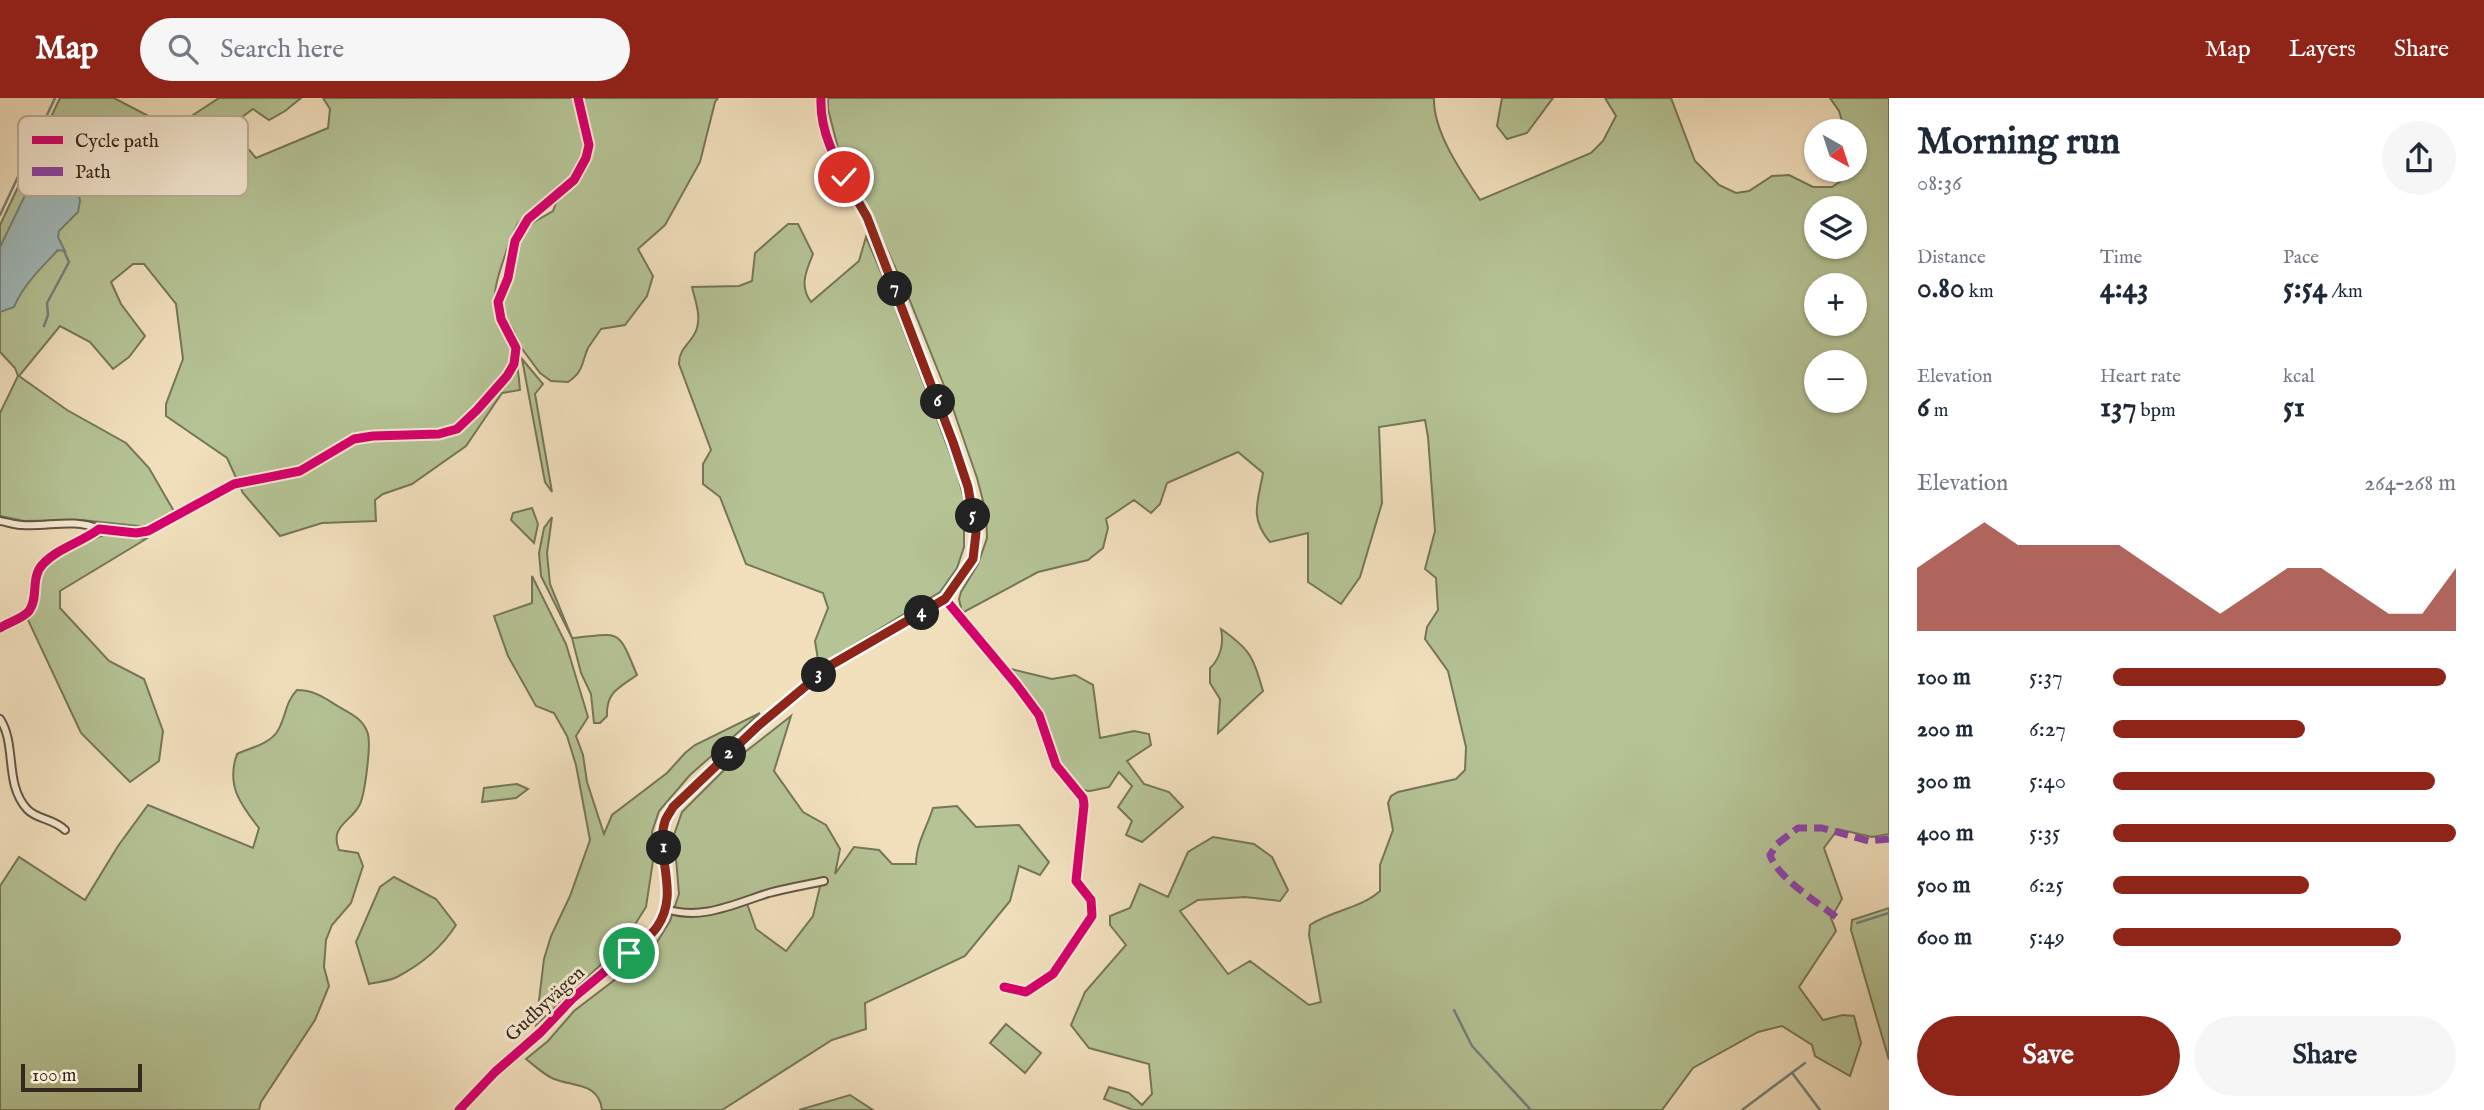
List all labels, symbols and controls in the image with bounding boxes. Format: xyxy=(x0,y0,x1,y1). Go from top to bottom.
search box xyxy=(140,18,630,81)
text: Map xyxy=(35,28,98,70)
icon: search xyxy=(164,30,202,68)
text: Search here xyxy=(220,33,344,66)
text: Map xyxy=(2205,34,2251,65)
text: Layers xyxy=(2289,34,2356,65)
text: Share xyxy=(2394,34,2449,65)
legend xyxy=(18,116,248,196)
north arrow xyxy=(1804,119,1867,182)
map controls xyxy=(1804,119,1867,413)
text: Morning run xyxy=(1917,119,2120,167)
button: share xyxy=(2382,121,2456,195)
text: Cycle path xyxy=(75,130,159,154)
pin xyxy=(814,147,874,207)
icon: check xyxy=(825,158,863,196)
text: Path xyxy=(75,161,111,185)
text: 08:36 xyxy=(1917,169,1962,198)
button: layers xyxy=(1804,196,1867,259)
text: Distance xyxy=(1917,246,1986,270)
text: Time xyxy=(2100,246,2142,270)
text: Pace xyxy=(2283,246,2319,270)
text: 0.80 xyxy=(1917,270,1965,308)
text: 4:43 xyxy=(2100,270,2149,308)
text: 5:54 xyxy=(2283,270,2327,308)
pin: 7 xyxy=(878,272,912,306)
button: + xyxy=(1804,273,1867,336)
text: 7 xyxy=(890,276,899,300)
text: km xyxy=(1965,280,1994,304)
text: /km xyxy=(2327,280,2363,304)
button: − xyxy=(1804,350,1867,413)
text: Elevation xyxy=(1917,365,1992,389)
text: Heart rate xyxy=(2100,365,2181,389)
text: kcal xyxy=(2283,365,2315,389)
pin: 6 xyxy=(920,384,956,420)
text: 6 xyxy=(933,389,942,413)
text: 6 xyxy=(1917,389,1930,427)
text: 137 xyxy=(2100,389,2136,427)
text: 51 xyxy=(2283,389,2305,427)
text: m xyxy=(1930,399,1948,423)
text: bpm xyxy=(2136,399,2176,423)
text: Elevation xyxy=(1917,469,2008,498)
text: 264–268 m xyxy=(2364,469,2456,498)
pin: 5 xyxy=(956,498,990,534)
text: 5 xyxy=(969,503,976,527)
pin: 4 xyxy=(904,596,940,630)
text: 4 xyxy=(917,600,926,624)
pin: 3 xyxy=(802,658,836,692)
text: 3 xyxy=(815,662,822,686)
text: 100 m xyxy=(1917,663,1971,692)
text: 5:37 xyxy=(2029,663,2063,692)
text: 200 m xyxy=(1917,715,1973,744)
text: 6:27 xyxy=(2029,715,2066,744)
pin: 2 xyxy=(712,736,746,772)
text: 2 xyxy=(724,741,733,765)
text: 300 m xyxy=(1917,767,1971,796)
text: 5:40 xyxy=(2029,767,2066,796)
text: 400 m xyxy=(1917,819,1974,848)
text: 5:35 xyxy=(2029,819,2060,848)
pin: 1 xyxy=(646,830,682,866)
text: 1 xyxy=(660,835,667,859)
text: 500 m xyxy=(1917,871,1971,900)
text: 6:25 xyxy=(2029,871,2064,900)
pin xyxy=(599,923,659,983)
text: 600 m xyxy=(1917,923,1972,952)
text: 5:49 xyxy=(2029,923,2065,952)
icon: arrive xyxy=(610,934,648,972)
street label: Gudbyvägen xyxy=(501,962,590,1047)
button: Save xyxy=(1917,1016,2180,1096)
button: Share xyxy=(2194,1016,2456,1096)
scale bar xyxy=(21,1061,142,1093)
text: 100 m xyxy=(32,1064,76,1088)

